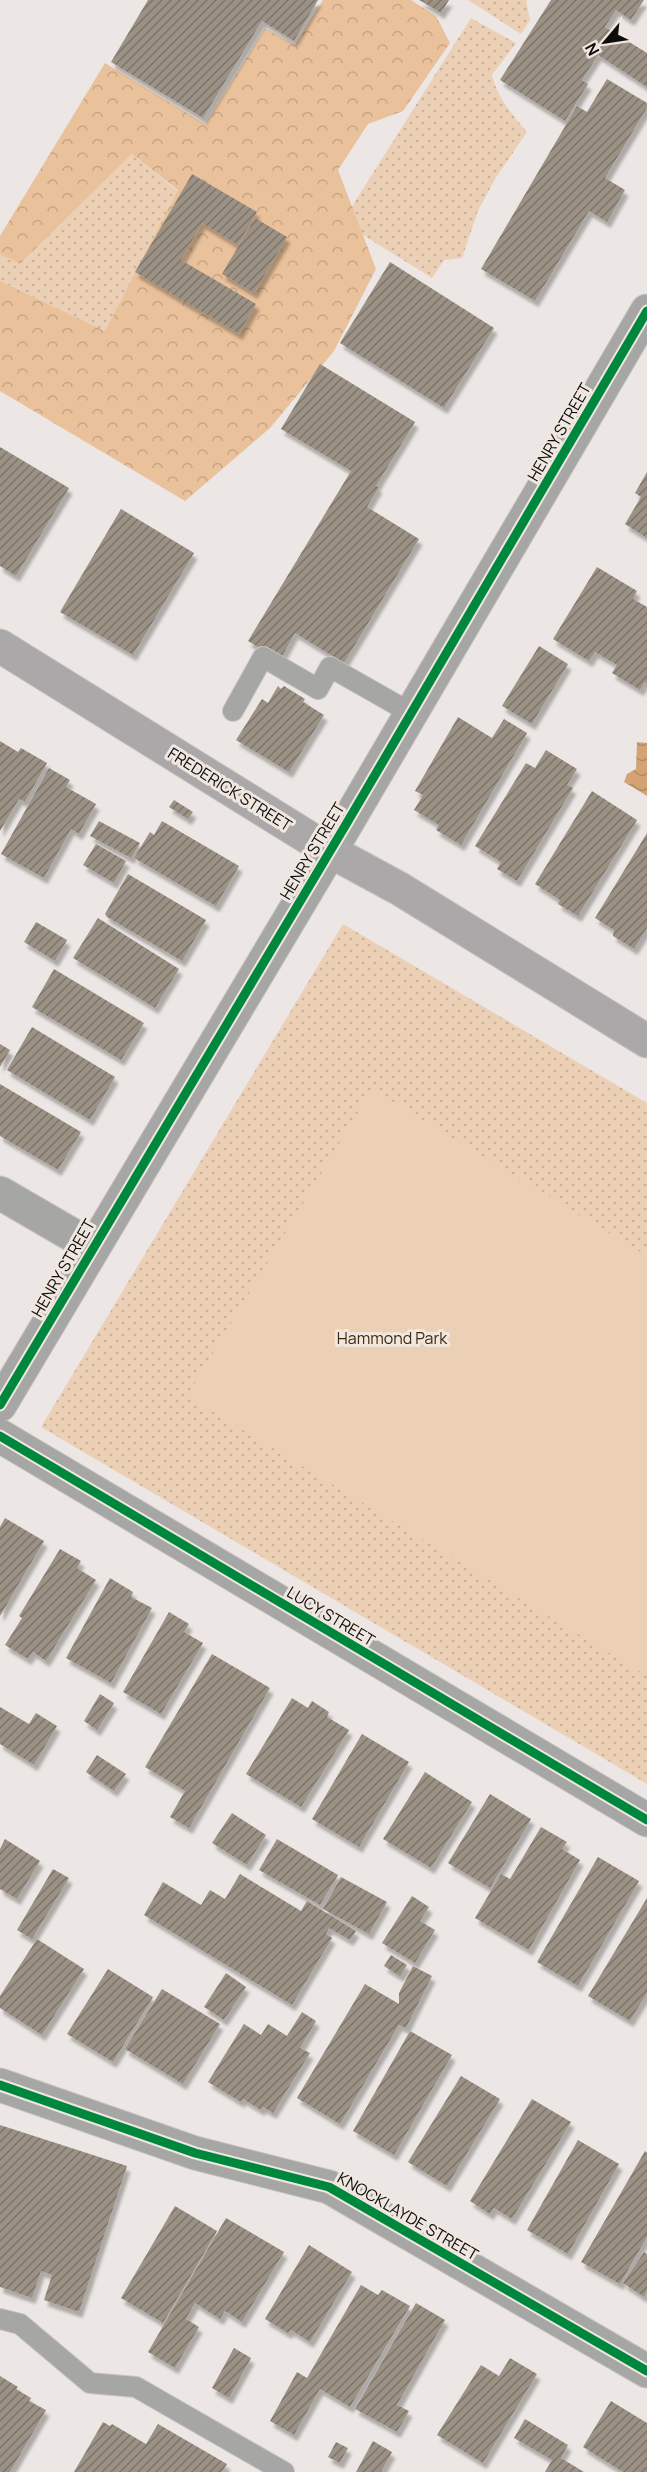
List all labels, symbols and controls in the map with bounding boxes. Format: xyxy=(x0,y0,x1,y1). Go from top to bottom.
north arrow xyxy=(575,12,635,72)
text: N xyxy=(579,39,604,60)
street label: HENRY STREET xyxy=(522,379,596,485)
street label: FREDERICK STREET xyxy=(164,742,296,836)
street label: HENRY STREET xyxy=(274,798,350,904)
street label: HENRY STREET xyxy=(26,1215,100,1321)
park label: Hammond Park xyxy=(337,1327,448,1349)
street label: LUCY STREET xyxy=(283,1581,380,1651)
street label: KNOCKLAYDE STREET xyxy=(333,2167,483,2266)

